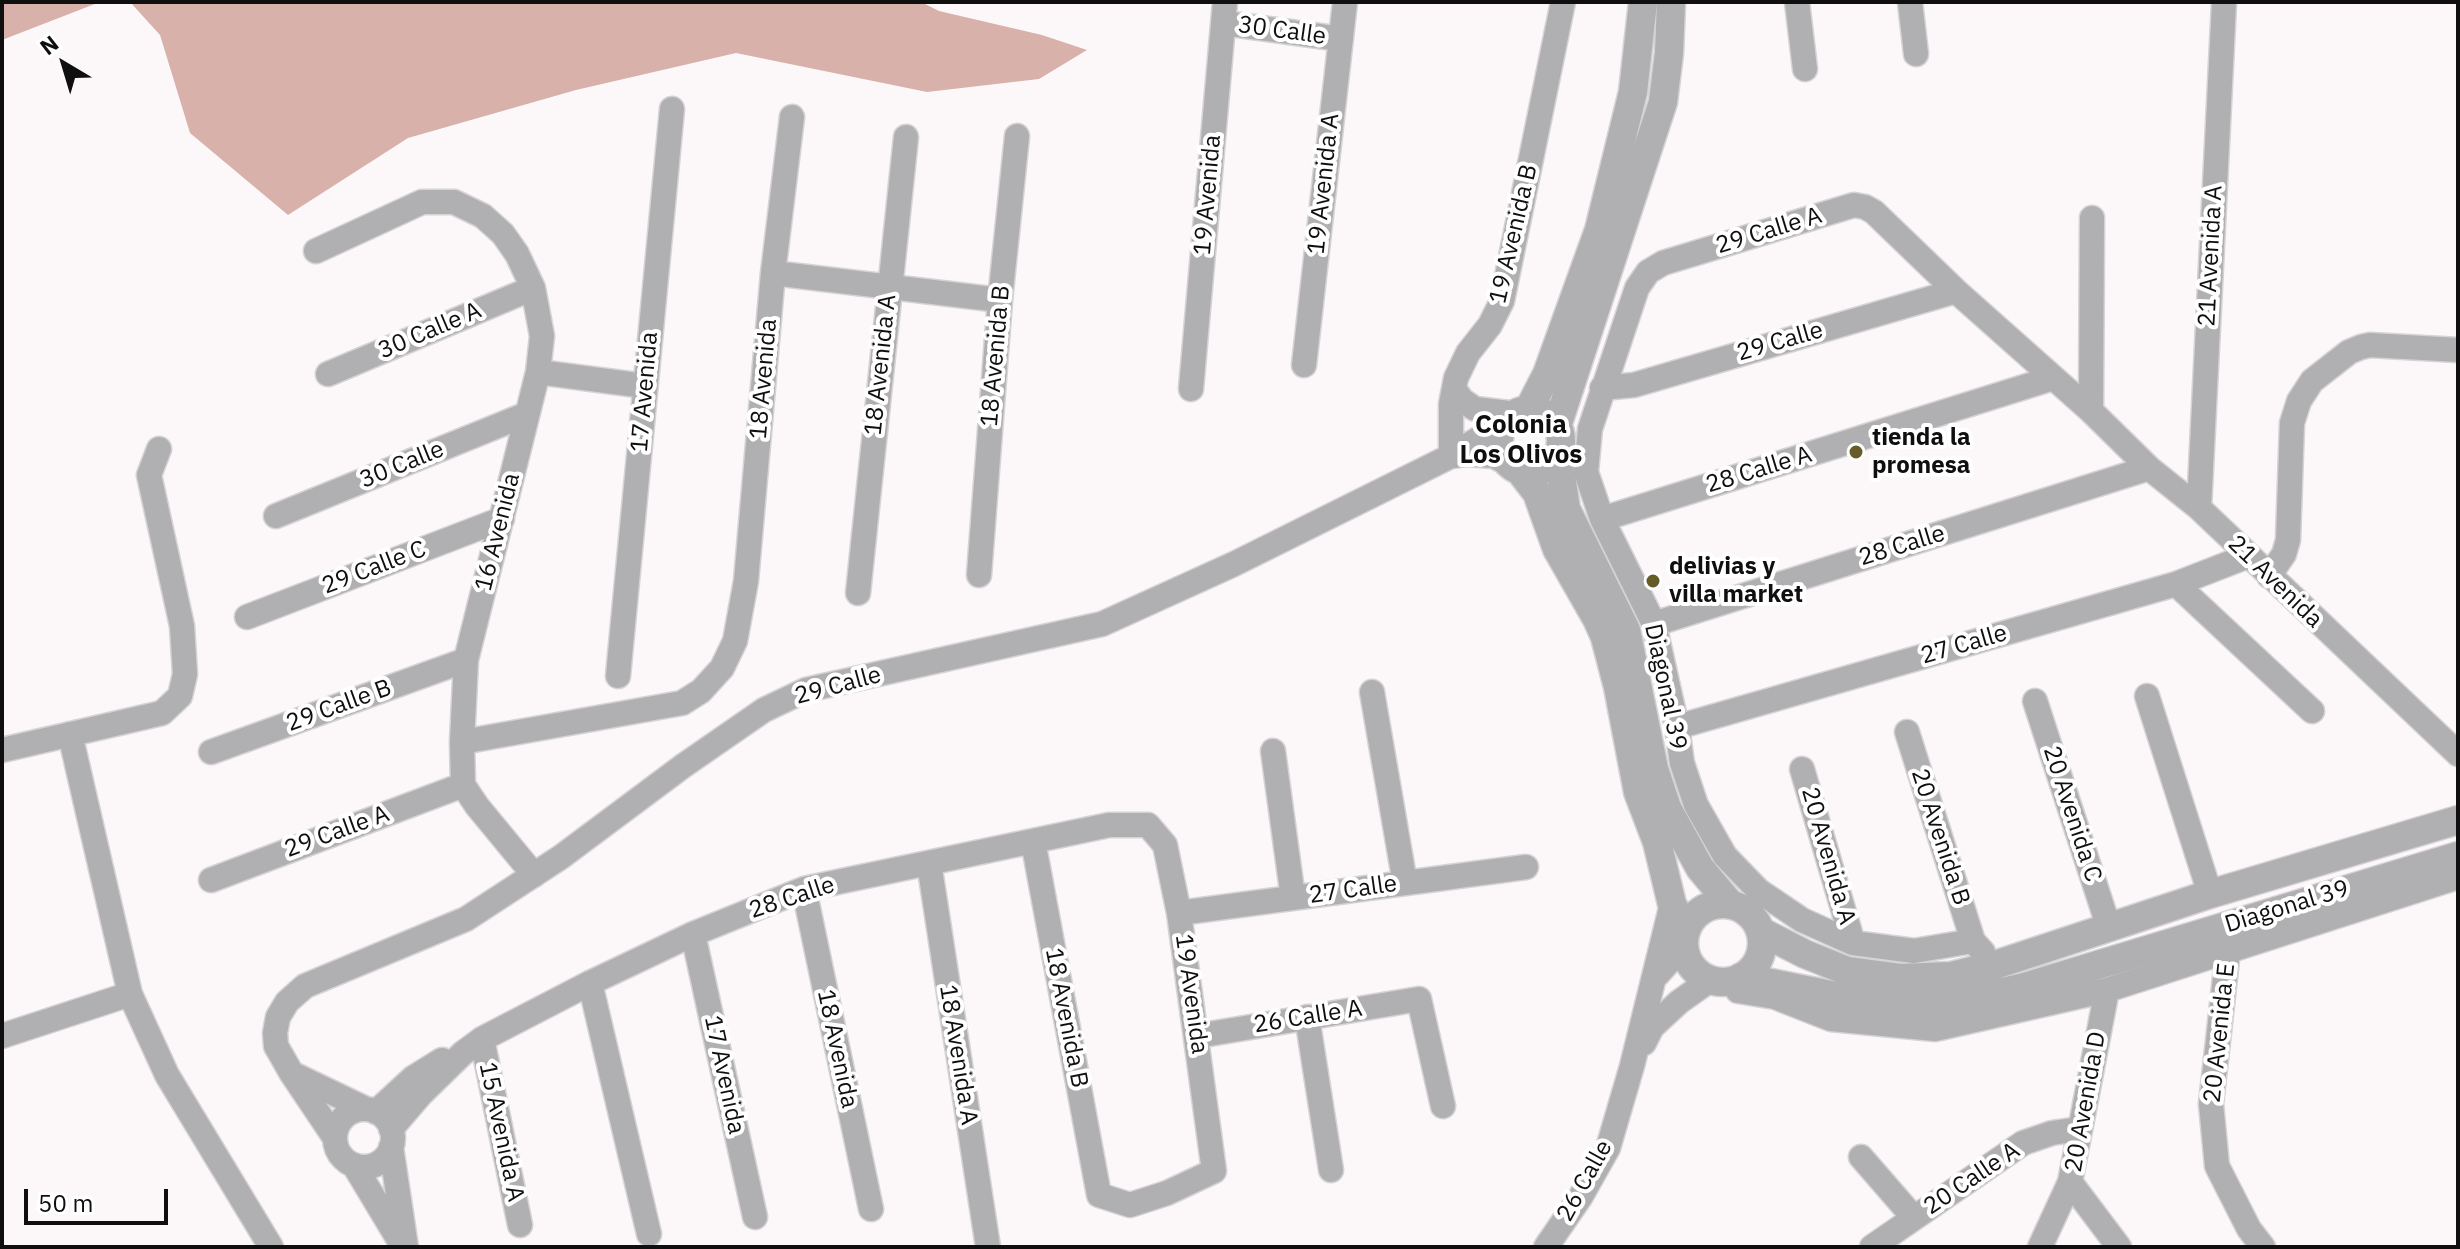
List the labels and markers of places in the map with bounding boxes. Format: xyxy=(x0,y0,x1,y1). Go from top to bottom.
place label: tienda la promesa xyxy=(1872,424,1971,480)
marker: tienda la promesa xyxy=(1847,443,1865,461)
place label: delivias y villa market xyxy=(1669,553,1803,609)
marker: delivias y villa market xyxy=(1644,572,1662,590)

